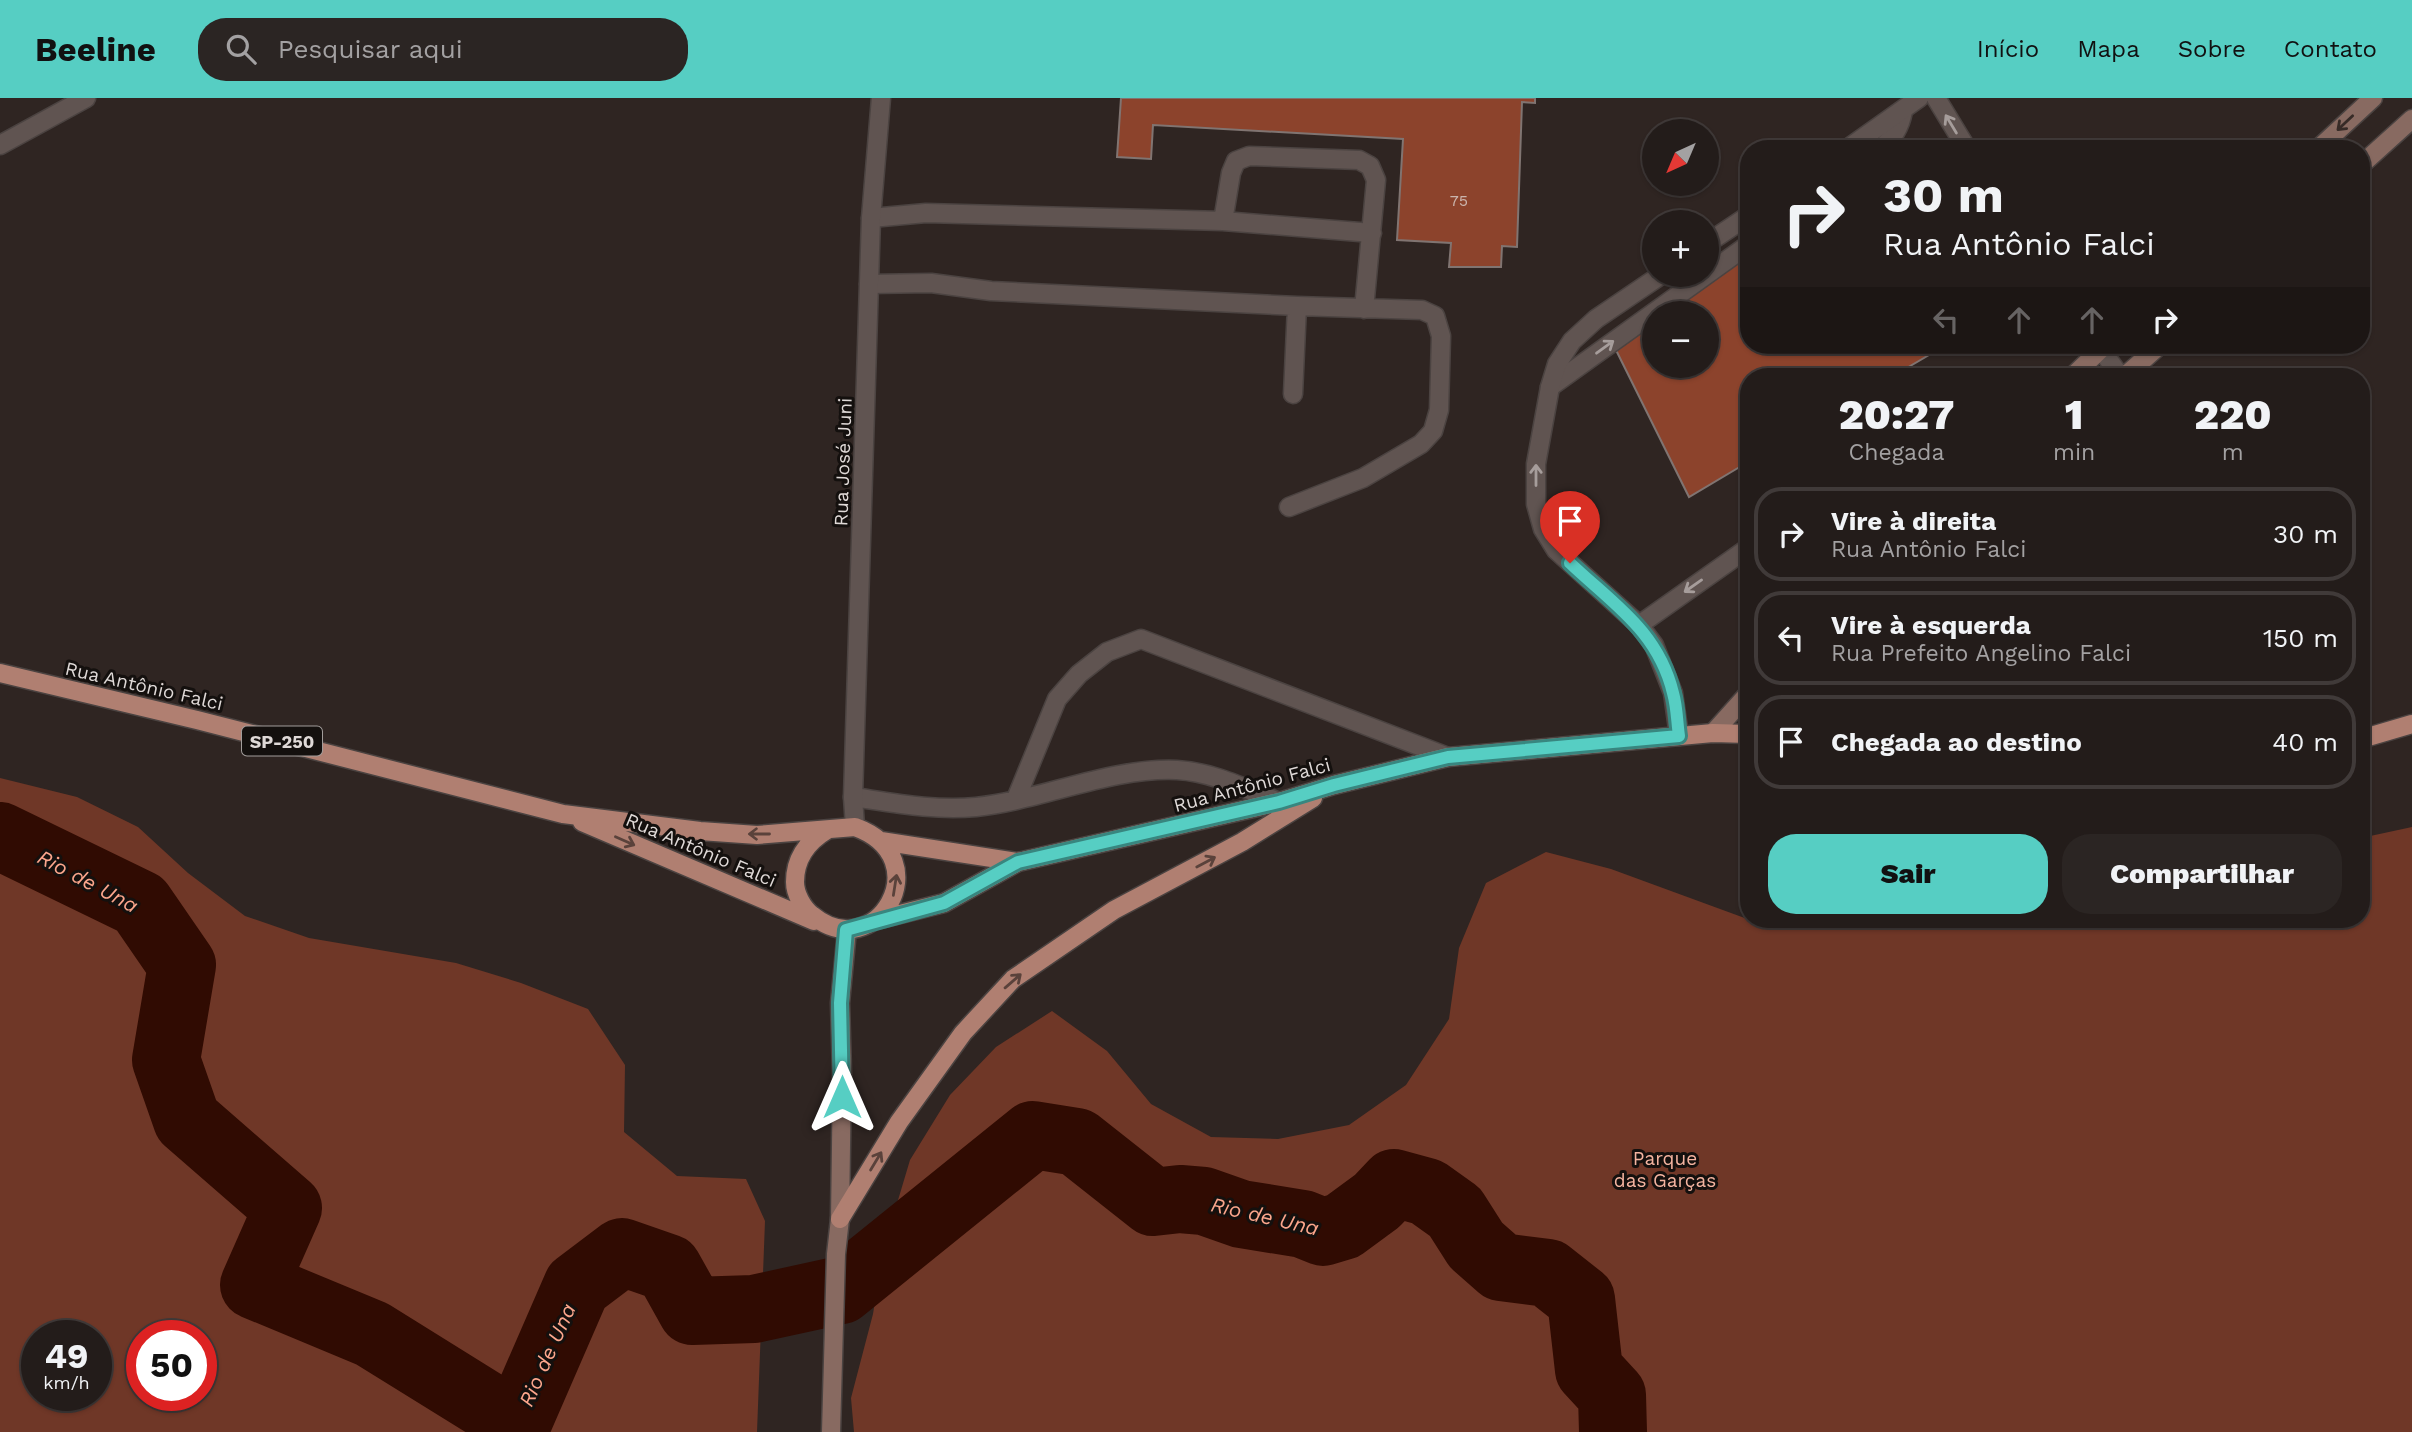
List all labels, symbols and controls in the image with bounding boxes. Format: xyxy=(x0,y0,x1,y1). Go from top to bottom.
search box xyxy=(198,18,688,81)
text: Beeline xyxy=(35,30,156,69)
icon: search xyxy=(222,30,260,68)
text: Pesquisar aqui xyxy=(278,34,463,64)
text: Início xyxy=(1977,35,2039,63)
text: Mapa xyxy=(2077,35,2140,63)
text: Sobre xyxy=(2178,35,2246,63)
text: Contato xyxy=(2284,35,2377,63)
one-way arrow xyxy=(1944,114,1958,134)
one-way arrow xyxy=(2337,115,2354,132)
north arrow xyxy=(1642,119,1718,196)
map controls xyxy=(1642,119,1719,378)
text: 30 m xyxy=(1883,166,2004,224)
icon: right xyxy=(1768,168,1859,259)
house number: 75 xyxy=(1450,191,1468,210)
button: + xyxy=(1642,210,1719,287)
text: Rua Antônio Falci xyxy=(1883,225,2155,263)
button: − xyxy=(1642,301,1719,378)
icon: left xyxy=(1927,301,1965,339)
icon: ahead xyxy=(2000,301,2038,339)
icon: ahead xyxy=(2073,301,2111,339)
icon: right xyxy=(2146,301,2184,339)
one-way arrow xyxy=(1595,340,1614,354)
text: 20:27 xyxy=(1838,390,1955,439)
text: 1 xyxy=(2065,390,2083,439)
text: 220 xyxy=(2194,390,2272,439)
street label: Rua José Juni xyxy=(829,397,857,527)
text: Chegada xyxy=(1849,439,1944,466)
text: min xyxy=(2053,439,2095,466)
text: m xyxy=(2222,439,2244,466)
one-way arrow xyxy=(1529,464,1543,487)
pin xyxy=(1540,491,1600,563)
icon: arrive xyxy=(1551,502,1589,540)
text: Vire à direita xyxy=(1831,506,1996,536)
icon: right xyxy=(1772,515,1810,553)
text: 30 m xyxy=(2273,519,2338,549)
text: Rua Antônio Falci xyxy=(1831,536,2026,563)
one-way arrow xyxy=(1684,579,1703,593)
text: Vire à esquerda xyxy=(1831,610,2031,640)
icon: left xyxy=(1772,619,1810,657)
text: 150 m xyxy=(2263,623,2338,653)
text: Rua Prefeito Angelino Falci xyxy=(1831,640,2131,667)
street label: Rua Antônio Falci xyxy=(63,657,225,715)
icon: arrive xyxy=(1772,723,1810,761)
road number: SP-250 xyxy=(242,726,322,756)
text: Chegada ao destino xyxy=(1831,727,2082,757)
text: 40 m xyxy=(2272,727,2338,757)
street label: Rua Antônio Falci xyxy=(1171,753,1333,817)
street label: Rua Antônio Falci xyxy=(622,808,780,892)
one-way arrow xyxy=(747,827,770,841)
button: Sair xyxy=(1768,834,2048,914)
button: Compartilhar xyxy=(2062,834,2342,914)
one-way arrow xyxy=(614,835,636,848)
water label: Rio de Una xyxy=(34,844,143,918)
one-way arrow xyxy=(1195,854,1216,868)
one-way arrow xyxy=(889,874,902,897)
one-way arrow xyxy=(1004,973,1022,989)
position arrow xyxy=(805,1060,879,1134)
park label: Parque das Garças xyxy=(1614,1147,1716,1192)
one-way arrow xyxy=(869,1151,883,1171)
water label: Rio de Una xyxy=(1209,1191,1322,1241)
water label: Rio de Una xyxy=(513,1300,581,1410)
speed limit sign: 50 xyxy=(126,1320,217,1411)
text: 49 xyxy=(44,1335,89,1377)
text: km/h xyxy=(43,1372,90,1393)

